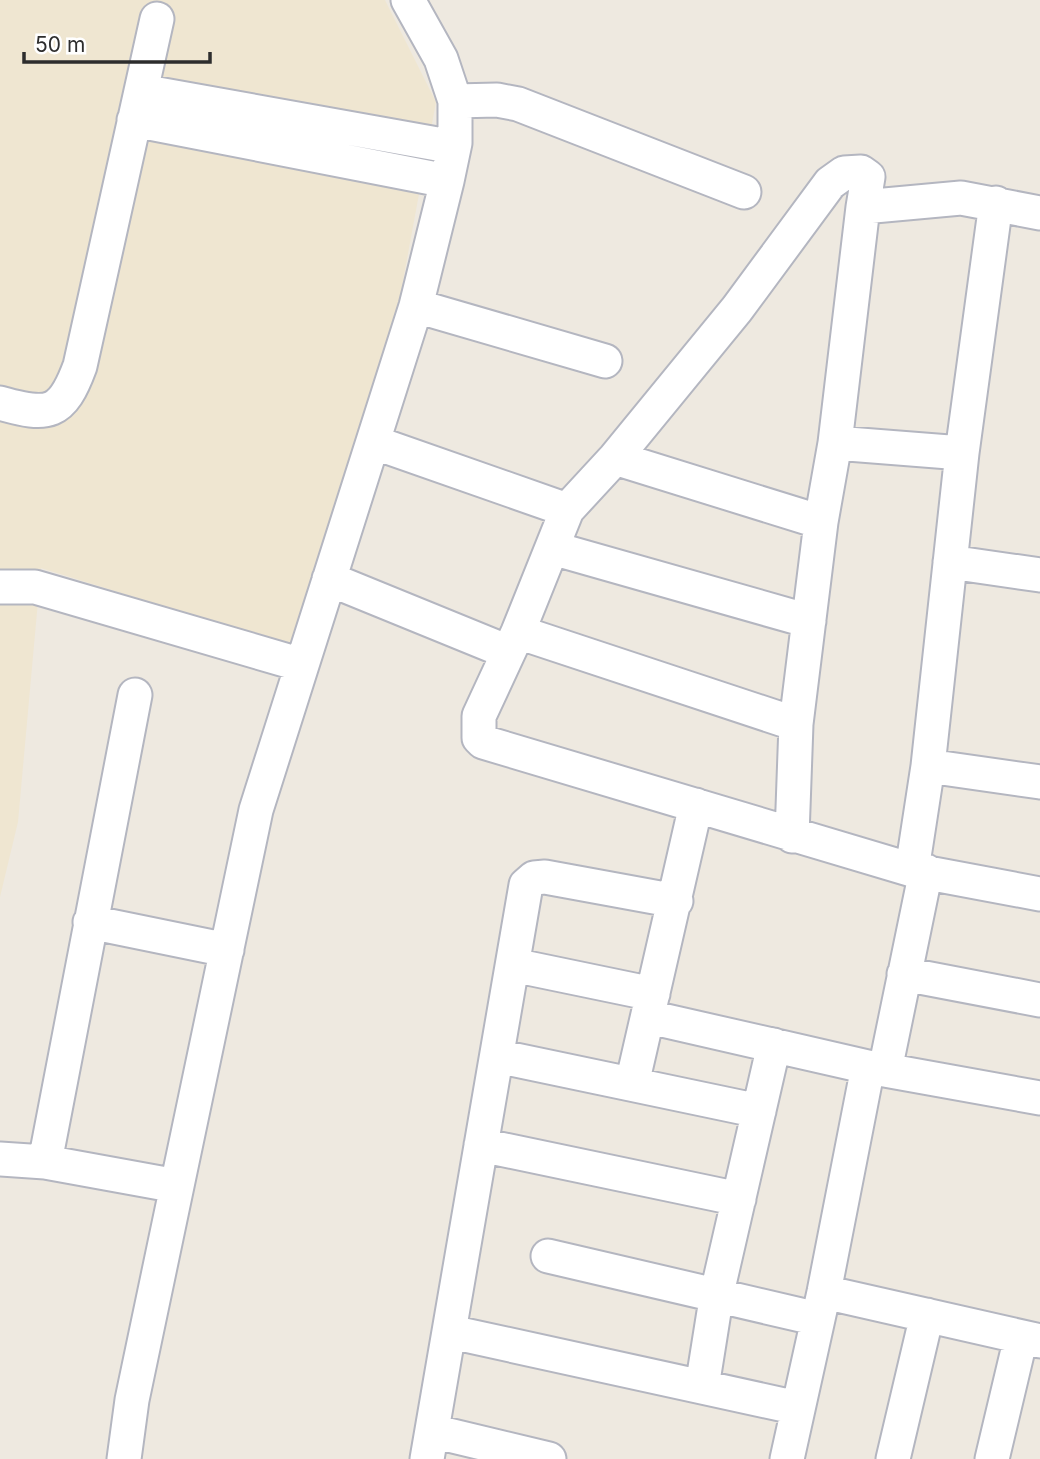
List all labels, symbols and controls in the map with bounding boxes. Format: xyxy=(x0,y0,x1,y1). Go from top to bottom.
scale bar xyxy=(24,21,210,65)
text: 50 m xyxy=(35,32,85,57)

